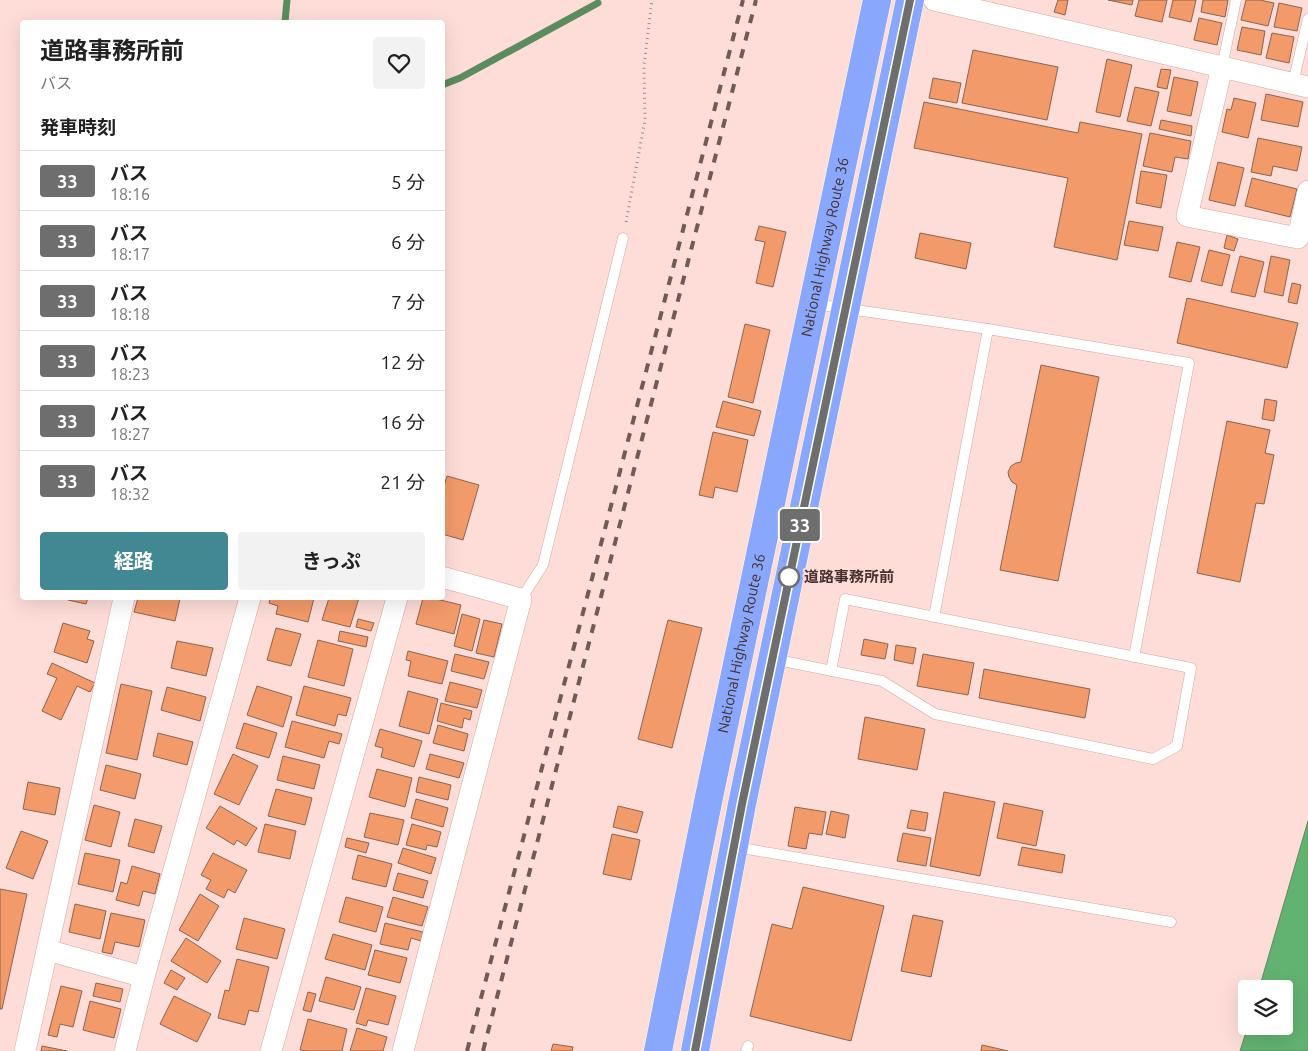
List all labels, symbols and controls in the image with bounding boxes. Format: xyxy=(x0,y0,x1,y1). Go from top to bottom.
text: 道路事務所前 xyxy=(40,37,184,64)
button: heart xyxy=(373,37,425,89)
text: バス xyxy=(40,74,72,92)
text: 発車時刻 xyxy=(40,116,116,138)
street label: National Highway Route 36 xyxy=(797,156,852,338)
text: バス xyxy=(110,162,148,184)
text: 33 xyxy=(57,171,78,191)
text: 5 分 xyxy=(391,171,425,193)
text: 18:16 xyxy=(110,185,150,203)
text: バス xyxy=(110,222,148,244)
text: 33 xyxy=(57,231,78,251)
text: 6 分 xyxy=(391,231,425,253)
text: 18:17 xyxy=(110,245,150,263)
text: バス xyxy=(110,282,148,304)
text: 33 xyxy=(57,291,78,311)
text: 7 分 xyxy=(391,291,425,313)
text: 18:18 xyxy=(110,305,150,323)
text: バス xyxy=(110,342,148,364)
text: 33 xyxy=(57,351,78,371)
text: 12 分 xyxy=(380,351,425,373)
text: 18:23 xyxy=(110,365,150,383)
text: バス xyxy=(110,402,148,424)
text: 33 xyxy=(57,411,78,431)
text: 16 分 xyxy=(380,411,425,433)
text: 18:27 xyxy=(110,425,150,443)
text: バス xyxy=(110,462,148,484)
text: 33 xyxy=(57,471,78,491)
text: 21 分 xyxy=(380,471,425,493)
text: 18:32 xyxy=(110,485,150,503)
line badge: 33 xyxy=(778,509,822,541)
text: 33 xyxy=(790,515,810,535)
button: 経路 xyxy=(40,532,228,590)
button: きっぷ xyxy=(238,532,425,590)
street label: National Highway Route 36 xyxy=(714,552,768,735)
marker: 道路事務所前 xyxy=(778,566,800,588)
place label: 道路事務所前 xyxy=(804,568,894,585)
map controls xyxy=(1238,980,1293,1035)
button: layers xyxy=(1238,980,1293,1035)

